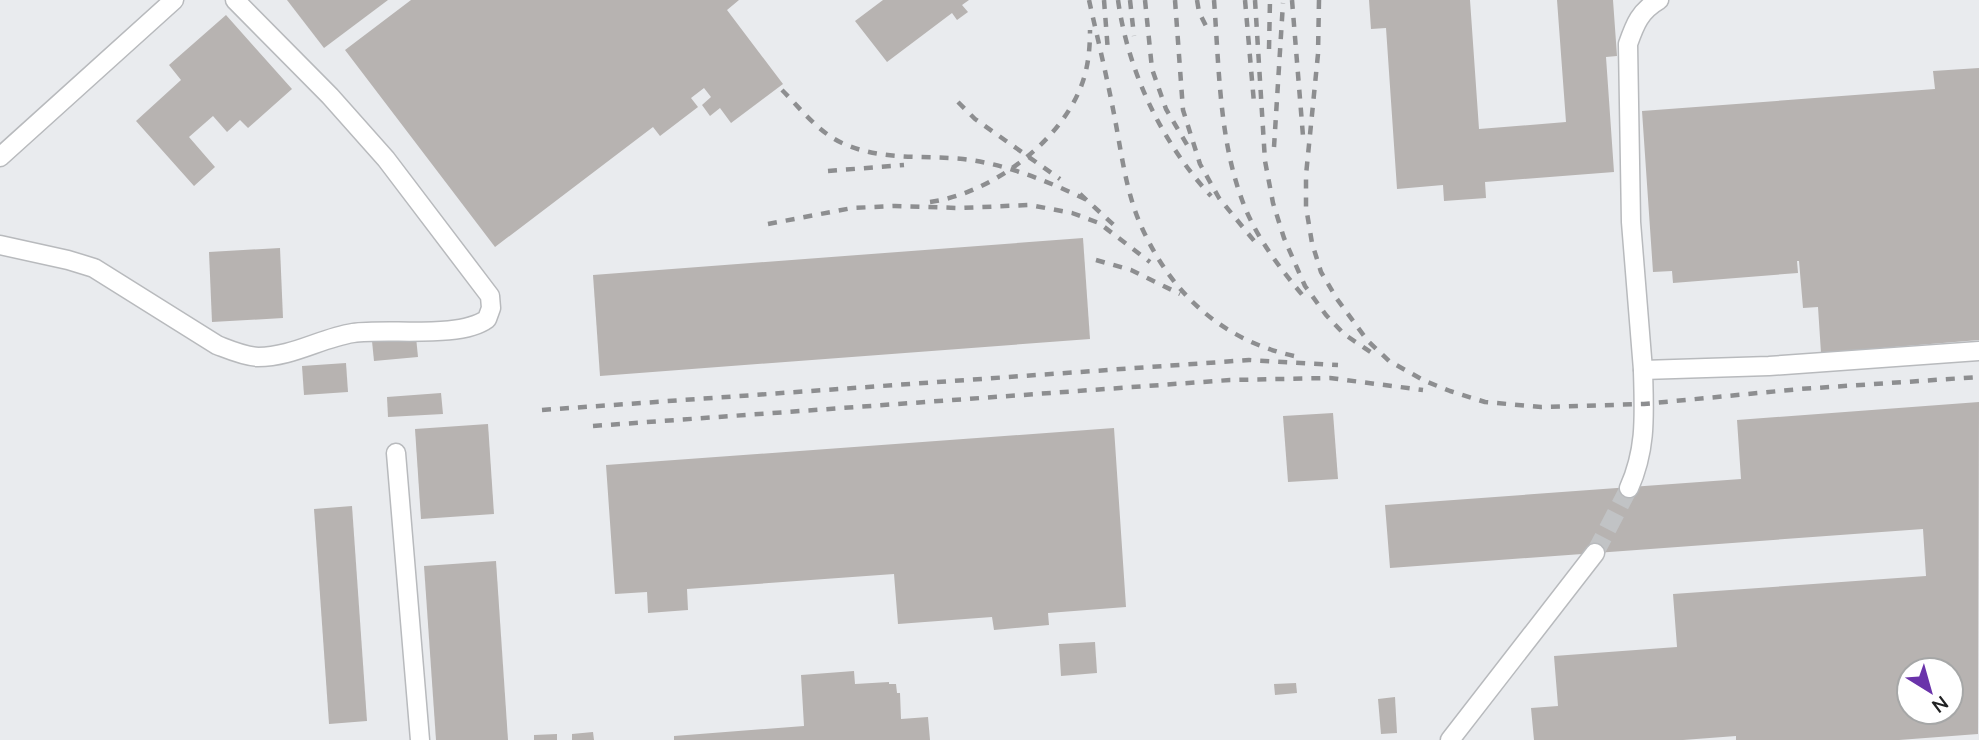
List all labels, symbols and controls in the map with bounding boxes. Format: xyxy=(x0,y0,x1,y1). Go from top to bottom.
north arrow xyxy=(1895,656,1965,726)
text: N xyxy=(1926,689,1953,718)

